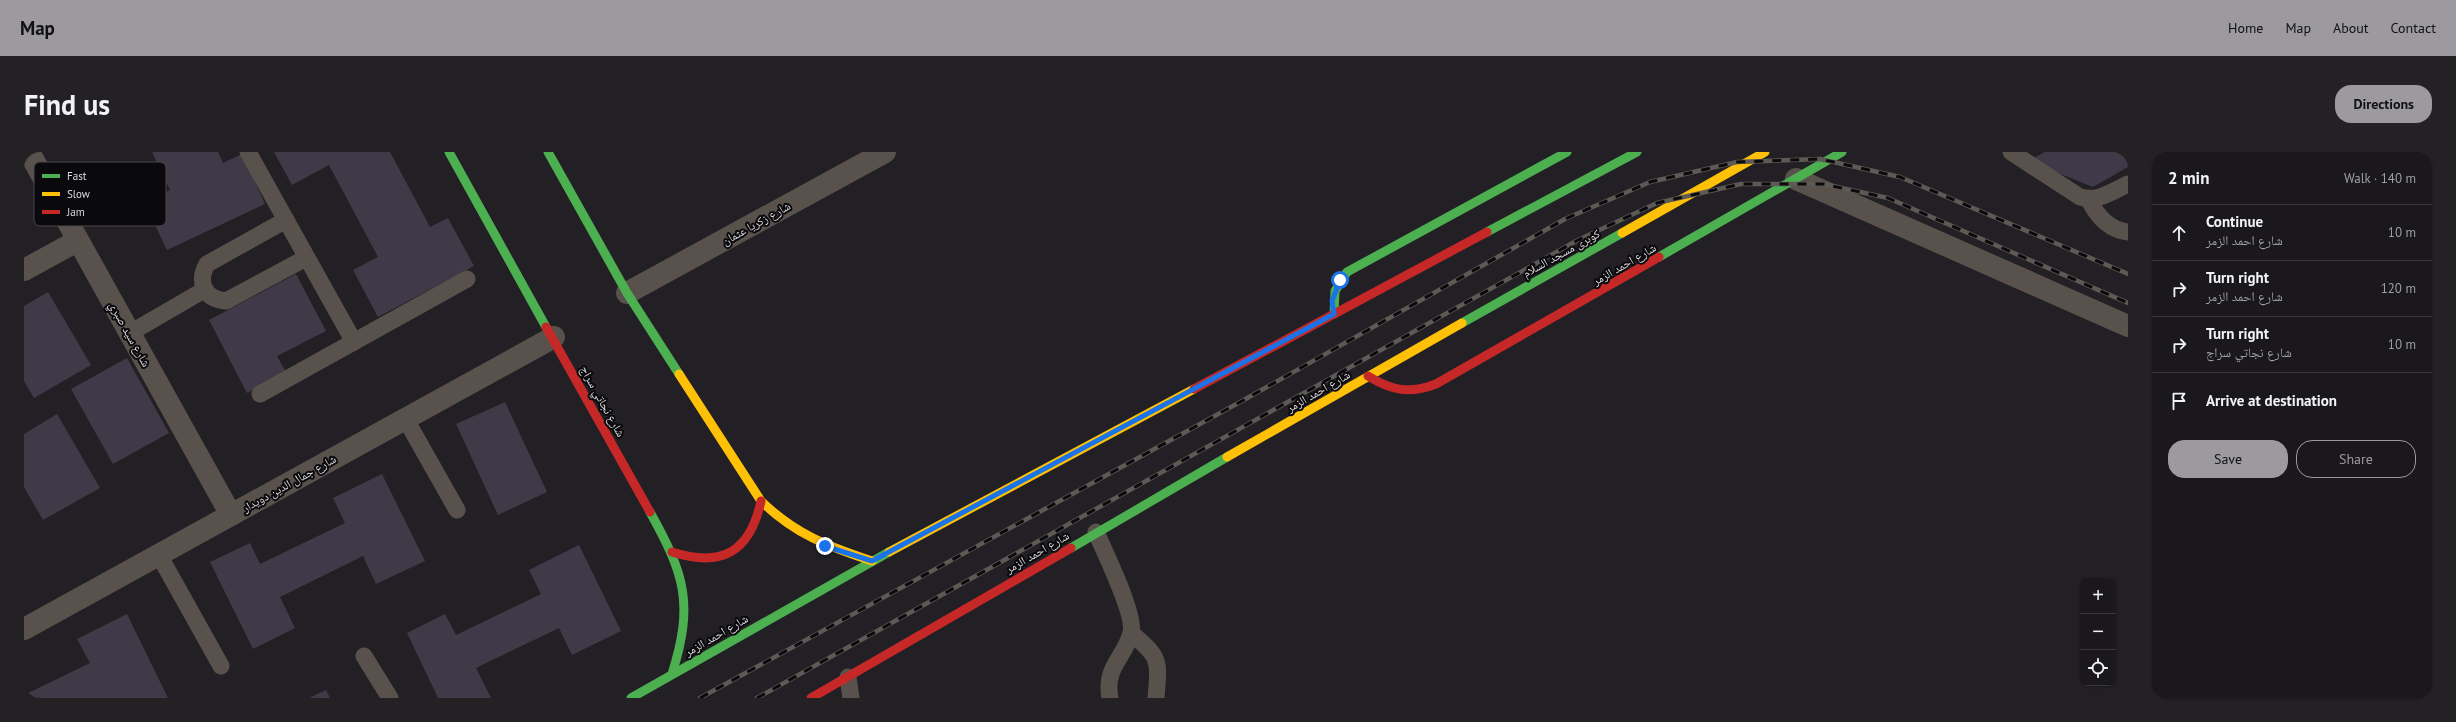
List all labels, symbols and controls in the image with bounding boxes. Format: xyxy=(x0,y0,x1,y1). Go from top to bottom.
text: Map xyxy=(20,16,55,40)
text: Home xyxy=(2228,19,2263,37)
text: Map xyxy=(2285,19,2311,37)
text: About xyxy=(2333,19,2369,37)
text: Contact xyxy=(2391,19,2436,37)
button: Directions xyxy=(2335,85,2432,123)
text: Find us xyxy=(24,86,110,123)
legend xyxy=(34,162,166,226)
text: 2 min xyxy=(2168,167,2209,189)
text: Fast xyxy=(67,169,87,183)
text: Walk · 140 m xyxy=(2344,170,2416,187)
text: Slow xyxy=(67,187,90,201)
street label: شارع زكريا عثمان xyxy=(719,198,794,249)
text: Jam xyxy=(66,205,85,219)
text: Continue xyxy=(2206,212,2263,231)
icon: ahead xyxy=(2168,222,2190,244)
text: 10 m xyxy=(2388,224,2416,241)
street label: كوبرى مسجد السلام xyxy=(1520,226,1603,281)
text: شارع احمد الزمر xyxy=(2206,232,2283,249)
street label: شارع احمد الزمر xyxy=(1589,240,1659,290)
text: Turn right xyxy=(2206,268,2269,287)
route start xyxy=(1331,271,1349,289)
icon: right xyxy=(2168,278,2190,300)
text: 120 m xyxy=(2381,280,2416,297)
text: شارع احمد الزمر xyxy=(2206,288,2283,305)
street label: شارع سيد صبري xyxy=(103,299,154,371)
text: Turn right xyxy=(2206,324,2269,343)
icon: right xyxy=(2168,334,2190,356)
text: 10 m xyxy=(2388,336,2416,353)
text: شارع نجاتي سراج xyxy=(2206,344,2292,361)
street label: شارع نجاتي سراج xyxy=(575,363,629,441)
street label: شارع احمد الزمر xyxy=(1283,367,1353,417)
icon: arrive xyxy=(2168,390,2190,412)
text: Arrive at destination xyxy=(2206,391,2337,410)
button: Save xyxy=(2168,440,2288,478)
button: Share xyxy=(2296,440,2416,478)
street label: شارع جمال الدين دويدار xyxy=(238,451,339,516)
street label: شارع احمد الزمر xyxy=(1002,528,1072,578)
route end xyxy=(816,537,834,555)
map controls xyxy=(2080,578,2116,686)
button: + xyxy=(2080,578,2116,614)
street label: شارع احمد الزمر xyxy=(681,611,751,661)
button: − xyxy=(2080,614,2116,650)
button: locate xyxy=(2080,650,2116,686)

